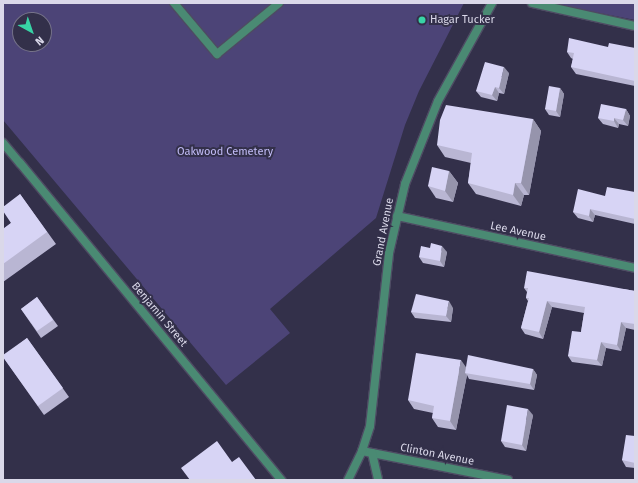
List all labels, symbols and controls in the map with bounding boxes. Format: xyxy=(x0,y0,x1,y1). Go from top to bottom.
north arrow xyxy=(12,12,52,52)
place label: Hagar Tucker xyxy=(430,13,495,27)
marker: Hagar Tucker xyxy=(417,15,427,25)
text: N xyxy=(32,33,46,48)
park label: Oakwood Cemetery xyxy=(177,145,273,159)
street label: Grand Avenue xyxy=(371,197,397,267)
street label: Lee Avenue xyxy=(489,220,547,244)
street label: Benjamin Street xyxy=(128,280,190,350)
street label: Clinton Avenue xyxy=(399,441,475,469)

